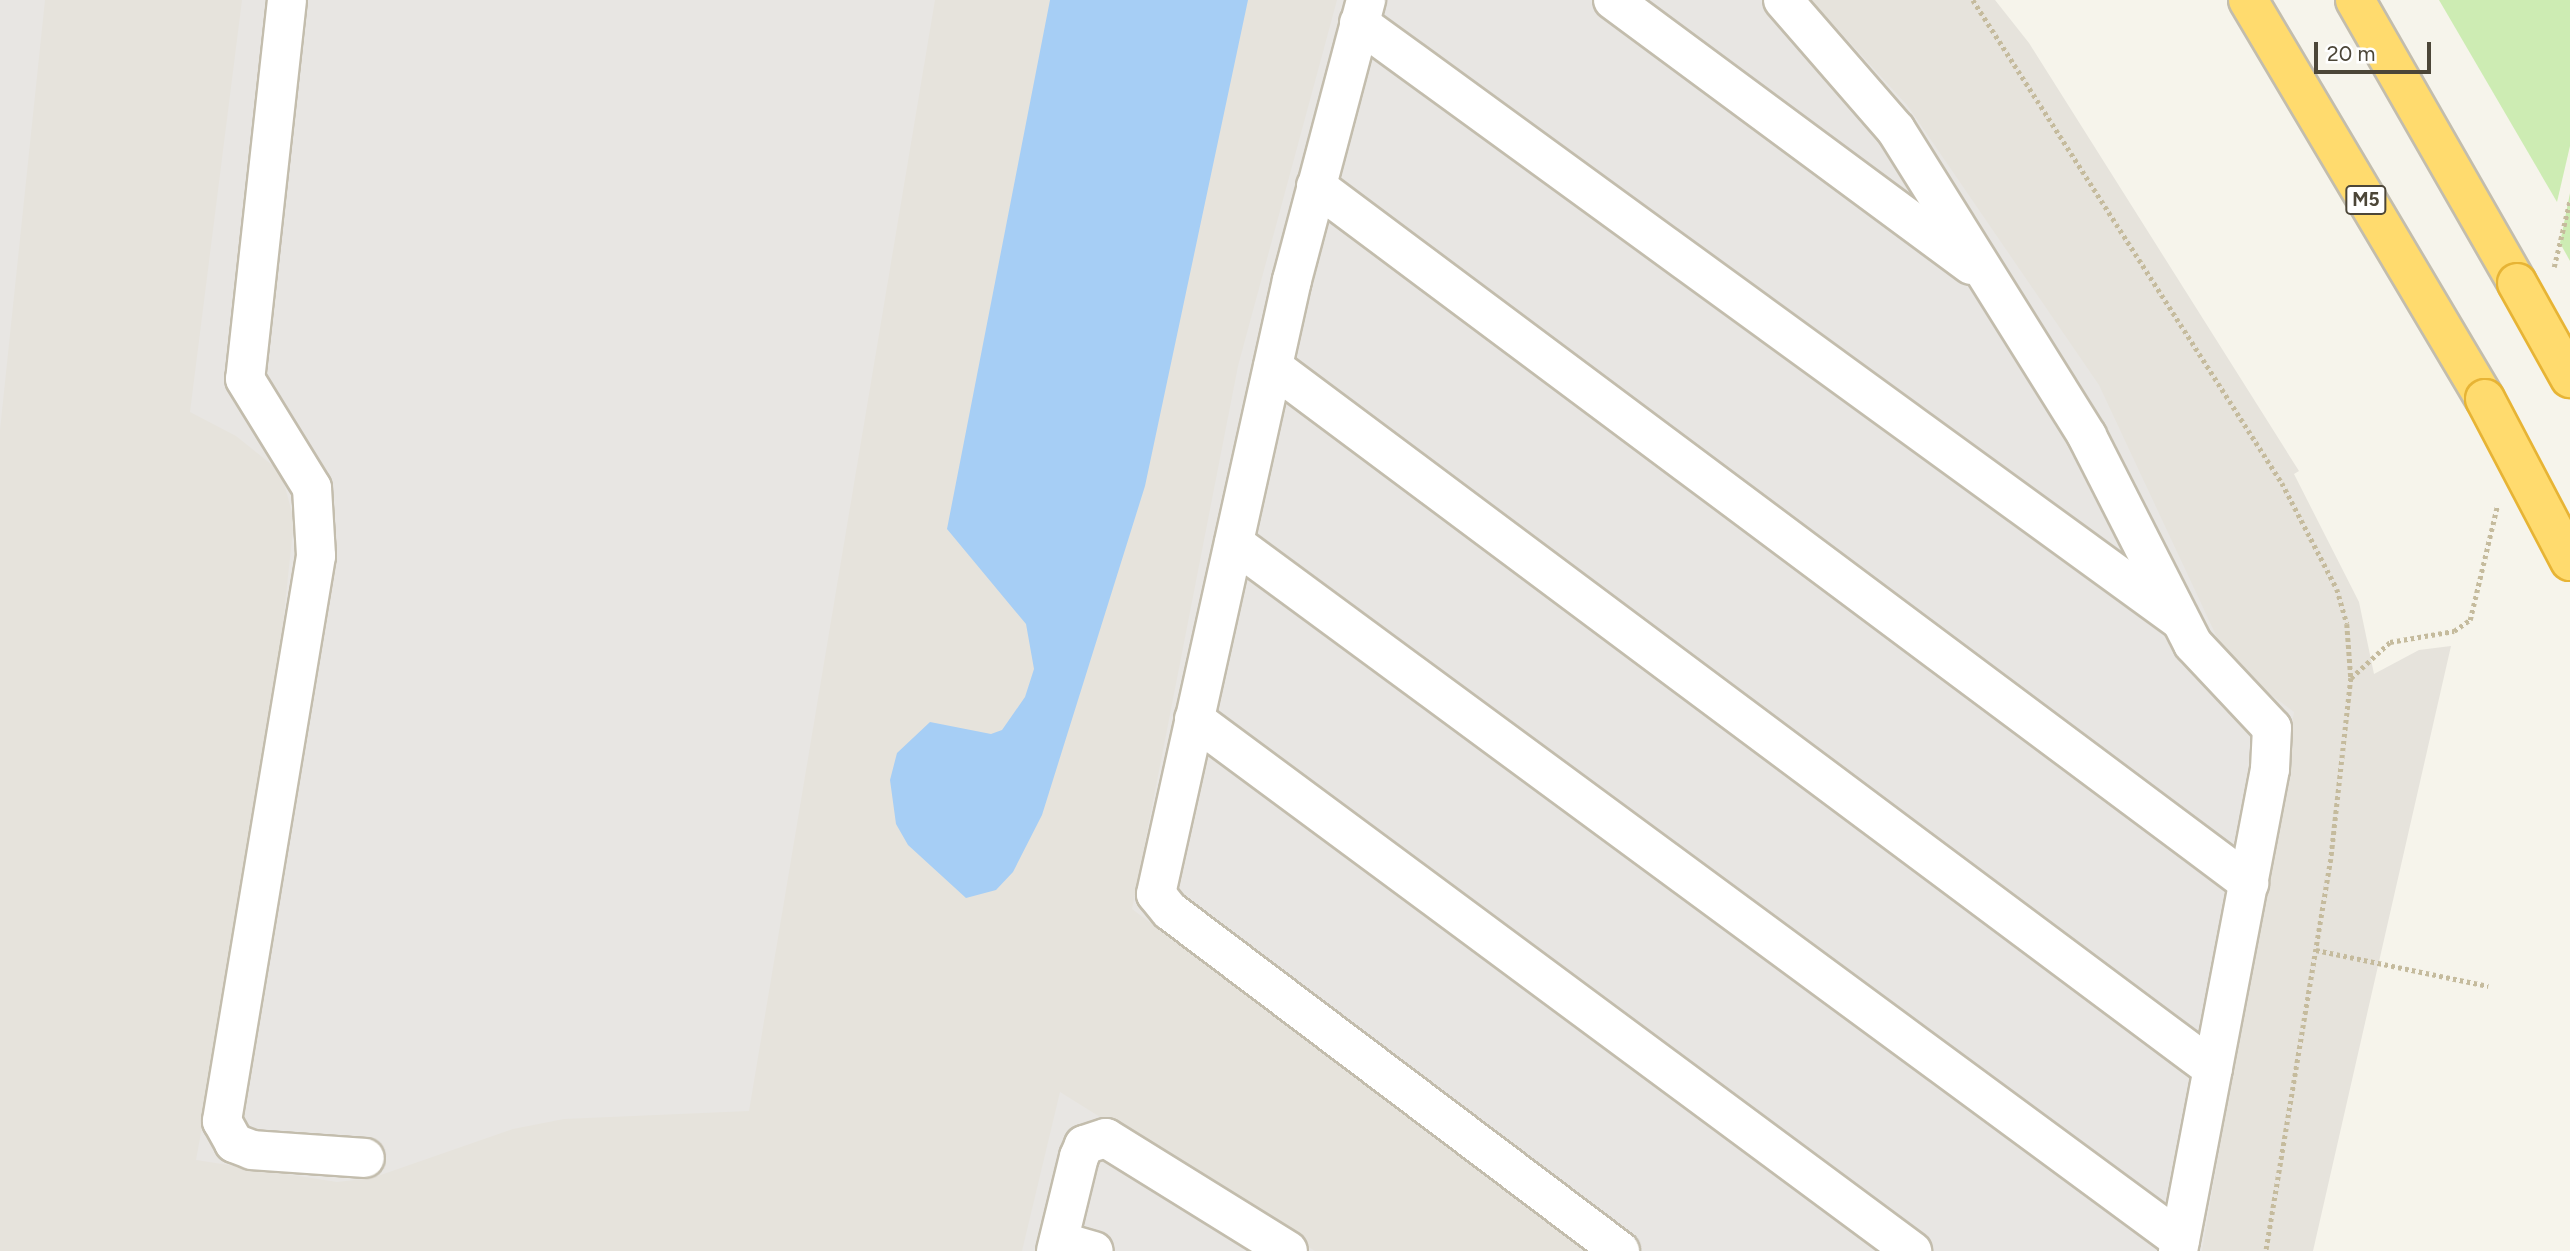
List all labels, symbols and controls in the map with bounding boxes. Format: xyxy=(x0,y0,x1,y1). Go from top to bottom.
scale bar xyxy=(2318,28,2435,72)
text: 20 m xyxy=(2327,41,2375,66)
road number: M5 xyxy=(2345,184,2387,216)

